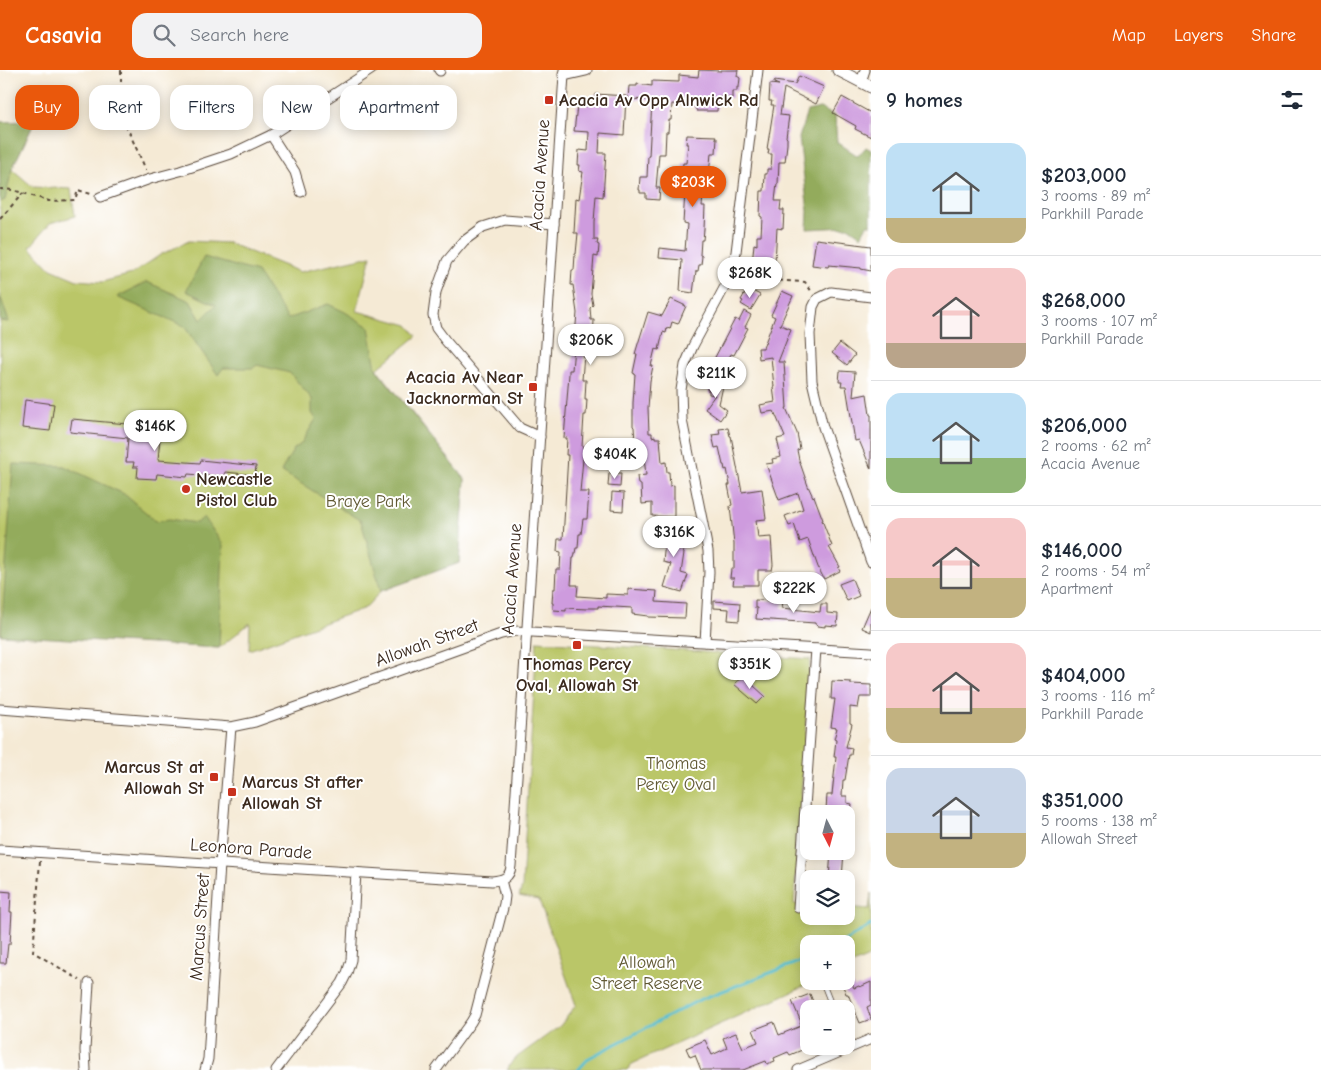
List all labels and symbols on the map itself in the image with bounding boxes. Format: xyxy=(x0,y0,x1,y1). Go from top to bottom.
place label: Acacia Av Opp Alnwick Rd xyxy=(559,90,759,111)
marker: Acacia Av Opp Alnwick Rd xyxy=(543,94,555,106)
street label: Acacia Avenue xyxy=(526,119,554,231)
pin: $203K xyxy=(658,166,728,208)
pin: $268K xyxy=(715,256,785,299)
pin: $206K xyxy=(556,324,626,366)
pin: $211K xyxy=(681,356,751,399)
place label: Acacia Av Near Jacknorman St xyxy=(406,367,524,409)
marker: Acacia Av Near Jacknorman St xyxy=(527,381,539,393)
pin: $146K xyxy=(120,410,190,452)
pin: $404K xyxy=(580,438,650,480)
place label: Newcastle Pistol Club xyxy=(196,469,277,511)
marker: Newcastle Pistol Club xyxy=(180,483,192,495)
park label: Braye Park xyxy=(326,491,411,512)
pin: $316K xyxy=(639,516,709,558)
street label: Acacia Avenue xyxy=(498,523,526,635)
pin: $222K xyxy=(759,572,829,614)
street label: Allowah Street xyxy=(373,614,482,671)
marker: Thomas Percy Oval, Allowah St xyxy=(571,639,583,651)
pin: $351K xyxy=(715,648,785,690)
place label: Thomas Percy Oval, Allowah St xyxy=(516,654,639,696)
park label: Thomas Percy Oval xyxy=(636,753,716,795)
place label: Marcus St at Allowah St xyxy=(105,757,205,799)
marker: Marcus St at Allowah St xyxy=(208,771,220,783)
place label: Marcus St after Allowah St xyxy=(242,772,364,814)
marker: Marcus St after Allowah St xyxy=(226,786,238,798)
north arrow xyxy=(800,805,855,860)
street label: Leonora Parade xyxy=(189,834,313,864)
street label: Marcus Street xyxy=(186,872,214,981)
park label: Allowah Street Reserve xyxy=(592,952,702,994)

